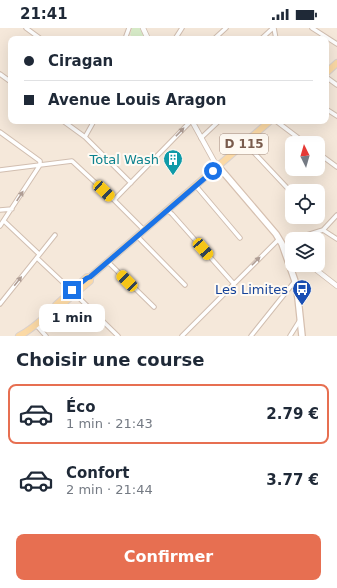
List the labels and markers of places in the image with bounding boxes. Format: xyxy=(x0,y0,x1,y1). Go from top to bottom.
building icon: Total Wash xyxy=(162,148,184,176)
place label: Total Wash xyxy=(89,152,159,167)
bus stop icon: Les Limites xyxy=(291,278,313,306)
place label: Les Limites xyxy=(215,282,288,297)

